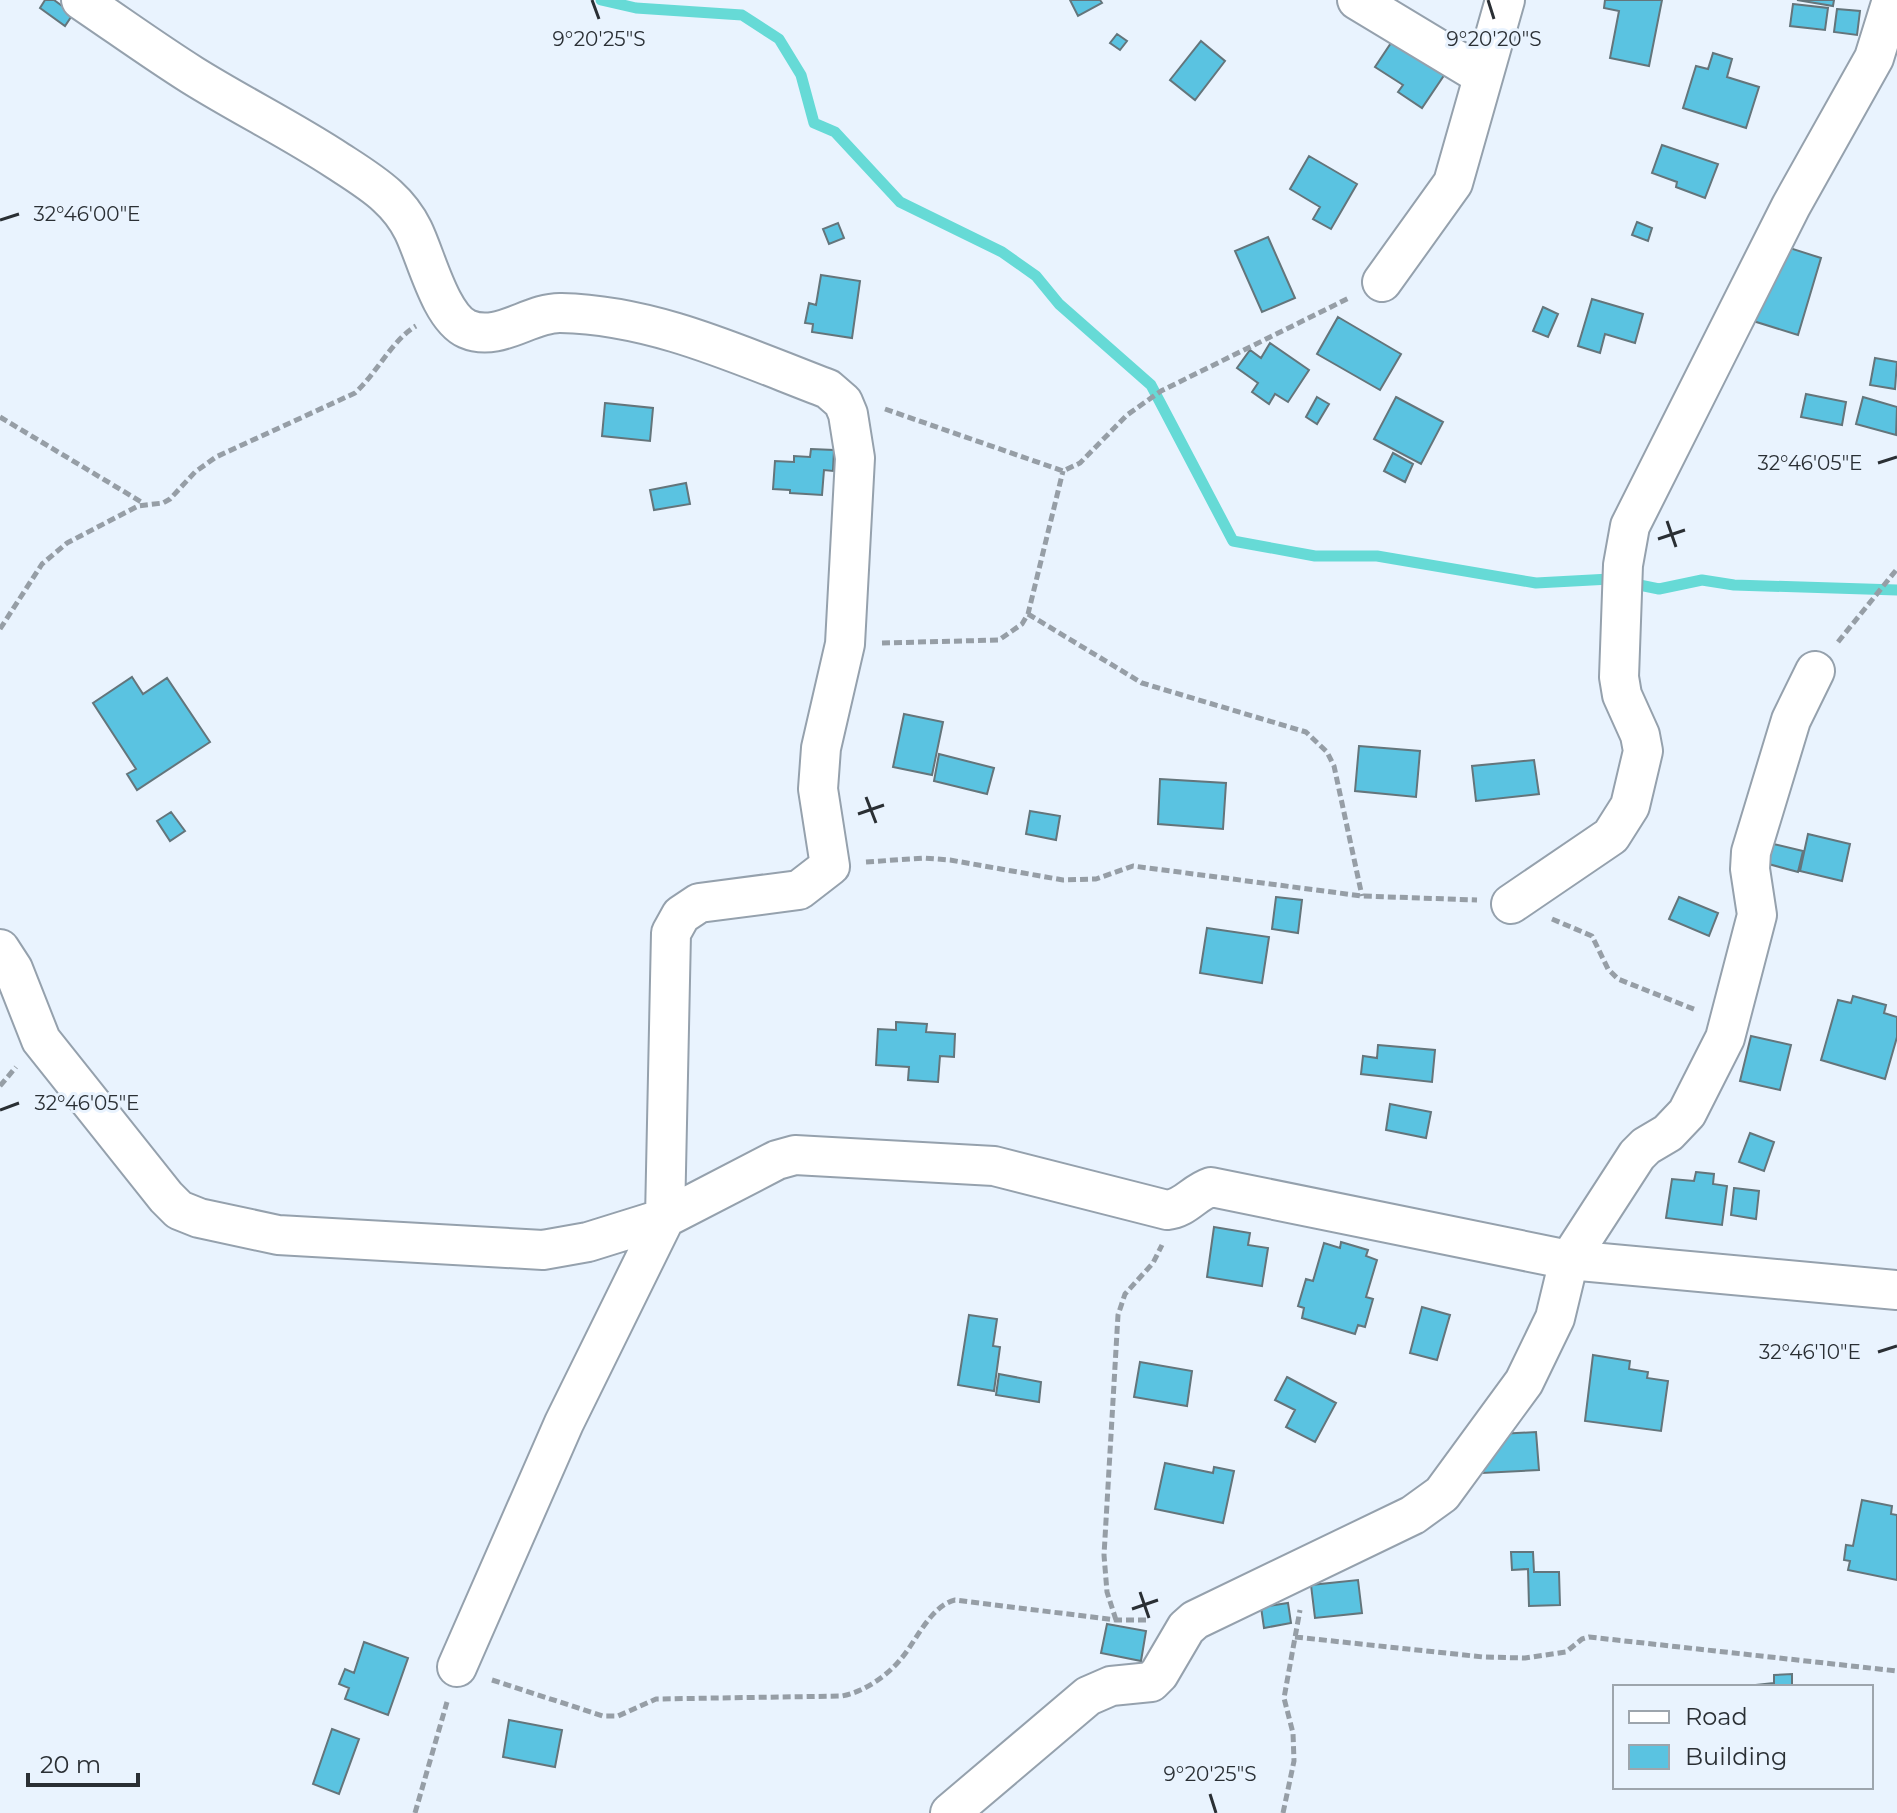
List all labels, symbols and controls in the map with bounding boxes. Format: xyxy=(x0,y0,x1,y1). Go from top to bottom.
text: 9°20'25"S xyxy=(553,27,645,51)
text: 9°20'20"S xyxy=(1447,27,1541,51)
text: 32°46'00"E xyxy=(33,202,141,226)
text: 32°46'05"E xyxy=(1758,451,1862,475)
text: 32°46'05"E xyxy=(35,1091,139,1115)
text: 32°46'10"E xyxy=(1759,1340,1861,1364)
legend xyxy=(1613,1685,1873,1789)
text: Road xyxy=(1685,1702,1748,1731)
scale bar xyxy=(28,1737,138,1787)
text: Building xyxy=(1685,1742,1788,1771)
text: 20 m xyxy=(40,1750,101,1779)
text: 9°20'25"S xyxy=(1164,1762,1256,1786)

